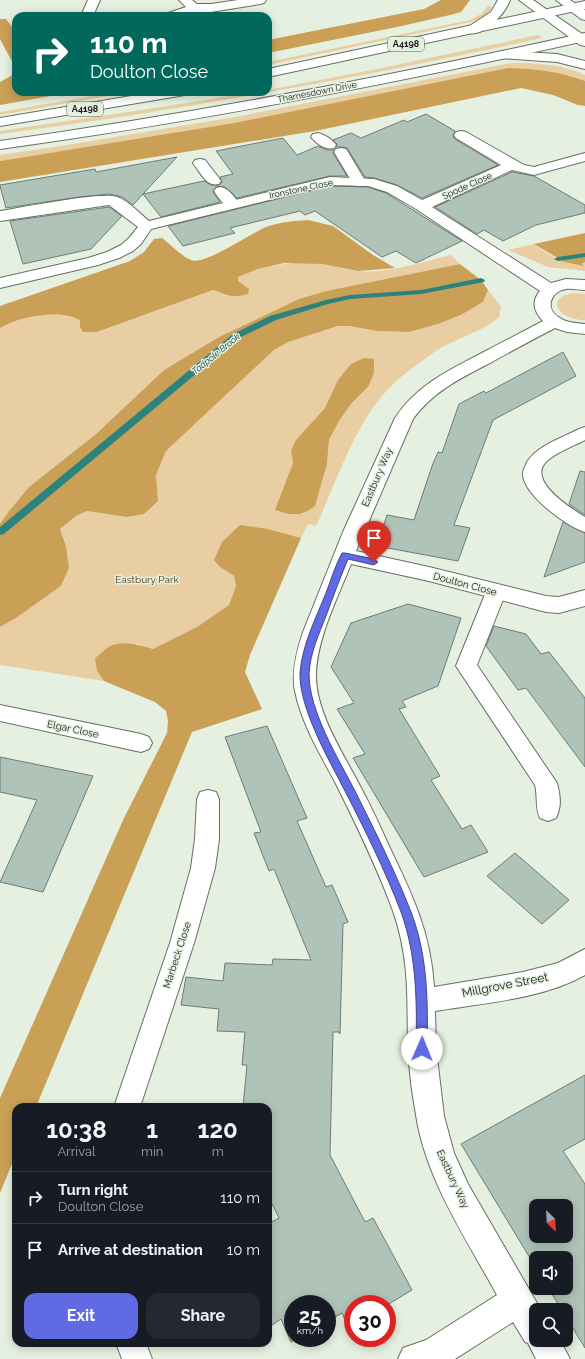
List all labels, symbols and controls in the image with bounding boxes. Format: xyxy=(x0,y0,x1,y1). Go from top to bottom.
text: 110 m xyxy=(90,27,168,60)
icon: right xyxy=(24,28,76,80)
road number: A4198 xyxy=(388,37,424,51)
text: Doulton Close xyxy=(90,61,208,82)
street label: Thamesdown Drive xyxy=(276,79,358,105)
road number: A4198 xyxy=(67,102,103,116)
street label: Spode Close xyxy=(441,170,494,201)
street label: Ironstone Close xyxy=(268,177,334,201)
water label: Tadpole Brook xyxy=(190,331,242,376)
street label: Eastbury Way xyxy=(360,445,395,508)
pin xyxy=(357,521,391,562)
icon: arrive xyxy=(363,527,385,549)
street label: Doulton Close xyxy=(432,570,498,598)
park label: Eastbury Park xyxy=(115,574,179,585)
street label: Elgar Close xyxy=(46,718,100,740)
street label: Marbeck Close xyxy=(161,920,193,990)
street label: Millgrove Street xyxy=(461,970,549,1000)
position arrow xyxy=(401,1028,443,1070)
text: 10:38 xyxy=(46,1115,107,1144)
text: 1 xyxy=(146,1115,158,1144)
text: 120 xyxy=(198,1115,238,1144)
text: Arrival xyxy=(57,1144,96,1159)
text: min xyxy=(141,1144,163,1159)
text: m xyxy=(212,1144,224,1159)
street label: Eastbury Way xyxy=(435,1148,472,1211)
text: Turn right xyxy=(58,1181,128,1199)
icon: right xyxy=(24,1187,46,1209)
text: 110 m xyxy=(220,1189,260,1207)
text: Doulton Close xyxy=(58,1199,143,1214)
north arrow xyxy=(529,1199,573,1243)
map controls xyxy=(529,1199,573,1347)
icon: arrive xyxy=(24,1239,46,1261)
text: Arrive at destination xyxy=(58,1241,203,1259)
text: 10 m xyxy=(227,1241,260,1259)
button: sound xyxy=(529,1251,573,1295)
button: Exit xyxy=(24,1293,138,1339)
button: Share xyxy=(146,1293,260,1339)
speed limit sign: 30 xyxy=(344,1295,396,1347)
button: search xyxy=(529,1303,573,1347)
text: 25 xyxy=(299,1304,321,1328)
text: km/h xyxy=(297,1325,323,1336)

